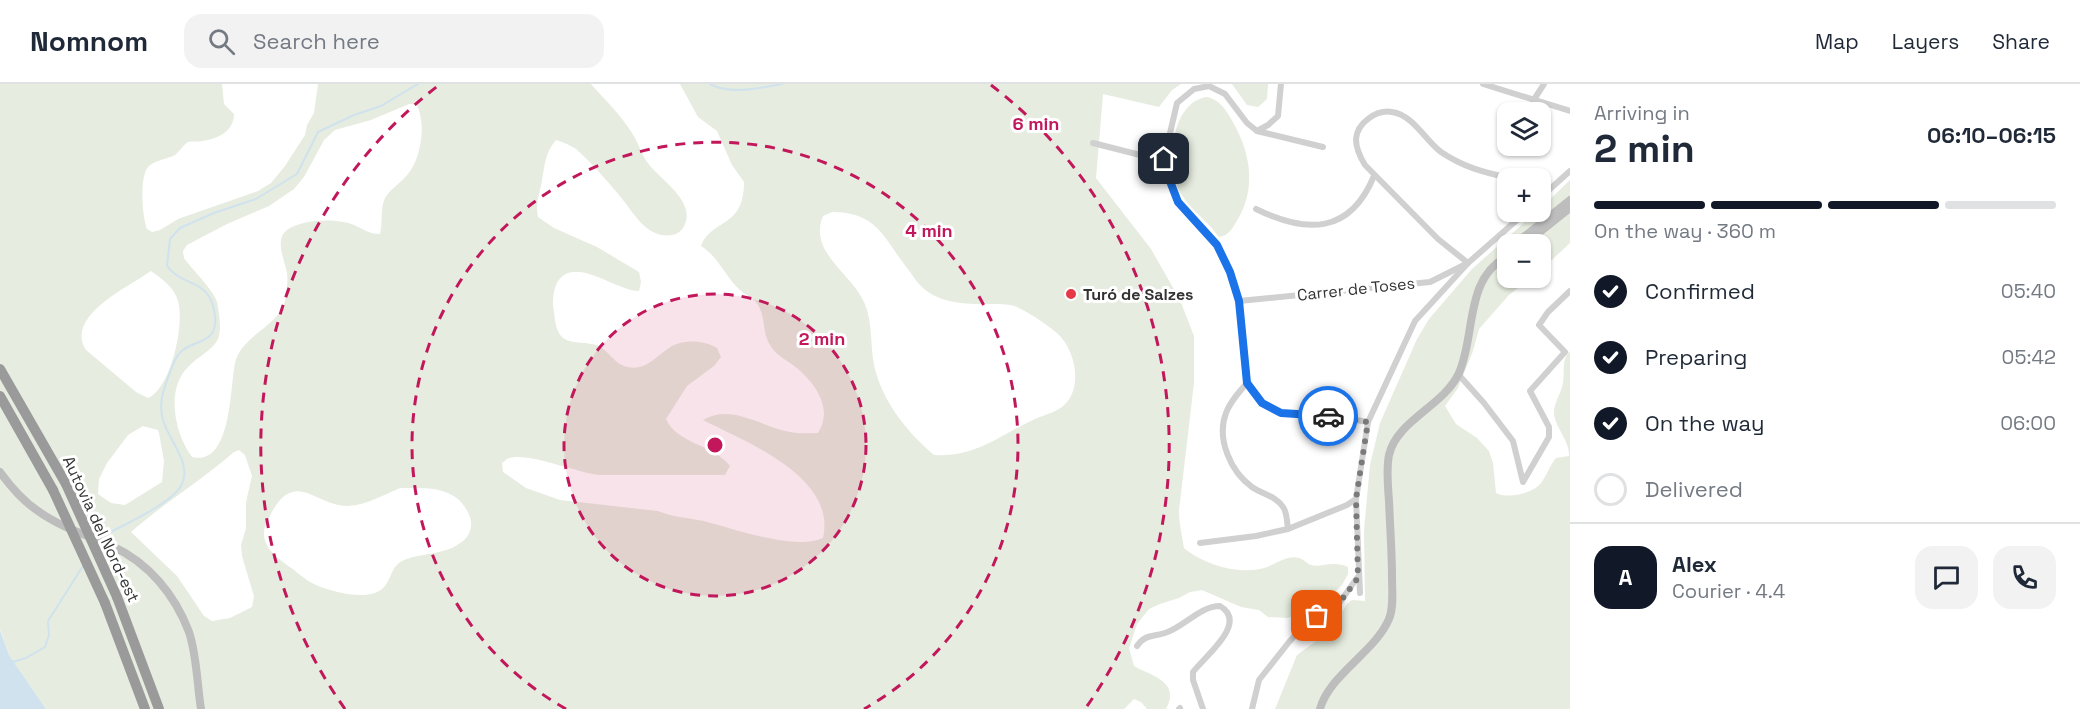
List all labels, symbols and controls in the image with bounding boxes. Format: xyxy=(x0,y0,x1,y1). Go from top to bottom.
search box xyxy=(184,14,604,68)
text: Nomnom xyxy=(30,23,148,59)
icon: search xyxy=(205,25,238,58)
text: Search here xyxy=(253,27,380,55)
text: Map xyxy=(1815,28,1859,55)
text: Layers xyxy=(1892,28,1959,55)
text: Share xyxy=(1992,28,2050,55)
text: Arriving in xyxy=(1594,100,1690,126)
map controls xyxy=(1497,102,1551,288)
button: layers xyxy=(1497,102,1551,156)
text: 6 min xyxy=(1013,112,1059,135)
text: 06:10–06:15 xyxy=(1927,121,2056,149)
text: 2 min xyxy=(1594,124,1695,173)
pin xyxy=(1138,133,1189,184)
icon: home xyxy=(1147,142,1180,175)
button: + xyxy=(1497,168,1551,222)
text: On the way · 360 m xyxy=(1594,218,1776,244)
text: 4 min xyxy=(905,219,953,242)
button: − xyxy=(1497,234,1551,288)
street label: Carrer de Toses xyxy=(1296,272,1416,306)
icon: check xyxy=(1594,275,1627,308)
text: Confirmed xyxy=(1645,277,1755,305)
text: 05:40 xyxy=(2001,278,2056,304)
place label: Turó de Salzes xyxy=(1083,284,1194,305)
marker: Turó de Salzes xyxy=(1064,287,1078,301)
text: 2 min xyxy=(799,327,845,350)
icon: check xyxy=(1594,341,1627,374)
text: Preparing xyxy=(1645,343,1747,371)
text: 05:42 xyxy=(2002,344,2056,370)
courier xyxy=(1298,386,1358,446)
icon: car xyxy=(1312,400,1345,433)
icon: check xyxy=(1594,407,1627,440)
text: On the way xyxy=(1645,409,1764,437)
text: 06:00 xyxy=(2000,410,2056,436)
centre of rings xyxy=(705,435,725,455)
street label: Autovia del Nord-est xyxy=(58,452,144,606)
text: Delivered xyxy=(1645,475,1743,503)
button: chat xyxy=(1915,546,1978,609)
button: phone xyxy=(1993,546,2056,609)
text: Alex xyxy=(1672,550,1717,578)
text: A xyxy=(1619,563,1632,591)
text: Courier · 4.4 xyxy=(1672,578,1785,604)
pin xyxy=(1291,590,1342,641)
icon: bag xyxy=(1300,599,1333,632)

